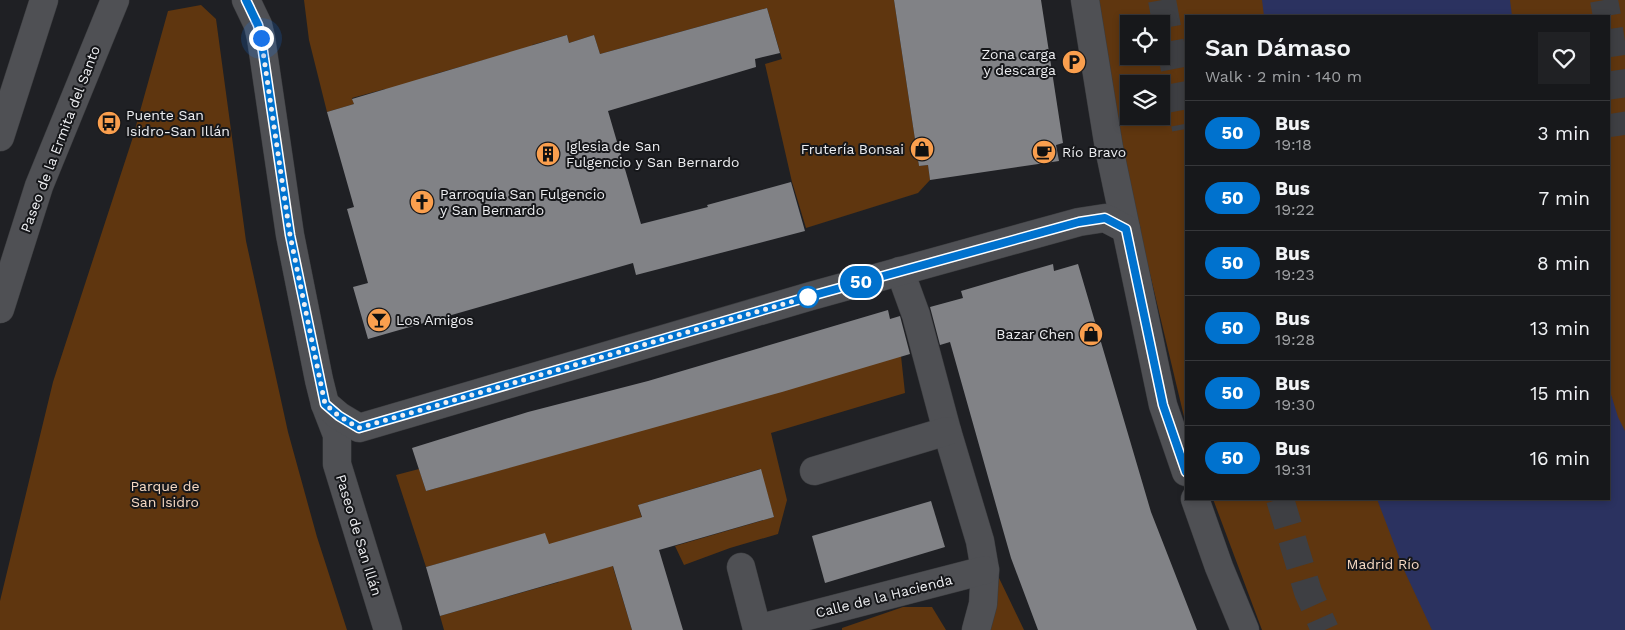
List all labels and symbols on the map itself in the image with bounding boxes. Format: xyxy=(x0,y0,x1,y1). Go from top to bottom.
your location xyxy=(249,26,274,51)
street label: Paseo de la Ermita del Santo xyxy=(17,44,103,234)
place label: Zona carga y descarga xyxy=(982,46,1056,78)
parking icon: Zona carga y descarga xyxy=(1061,49,1087,75)
place label: Puente San Isidro-San Illán xyxy=(126,107,230,139)
bus stop icon: Puente San Isidro-San Illán xyxy=(96,110,122,136)
shop icon: Frutería Bonsai xyxy=(909,136,935,162)
place label: Iglesia de San Fulgencio y San Bernardo xyxy=(566,138,740,170)
cafe icon: Río Bravo xyxy=(1031,139,1057,165)
building icon: Iglesia de San Fulgencio y San Bernardo xyxy=(535,141,561,167)
place label: Frutería Bonsai xyxy=(801,141,904,157)
place label: Río Bravo xyxy=(1062,144,1126,160)
place label: Parroquia San Fulgencio y San Bernardo xyxy=(440,186,605,218)
church icon: Parroquia San Fulgencio y San Bernardo xyxy=(409,189,435,215)
line badge: 50 xyxy=(838,266,884,298)
unlabelled marker xyxy=(797,286,819,308)
bar icon: Los Amigos xyxy=(366,307,392,333)
place label: Los Amigos xyxy=(396,312,474,328)
shop icon: Bazar Chen xyxy=(1078,321,1104,347)
place label: Bazar Chen xyxy=(996,326,1074,342)
street label: Paseo de San Illán xyxy=(333,472,385,598)
park label: Parque de San Isidro xyxy=(130,478,200,510)
park label: Madrid Río xyxy=(1347,556,1419,572)
street label: Calle de la Hacienda xyxy=(814,571,954,621)

